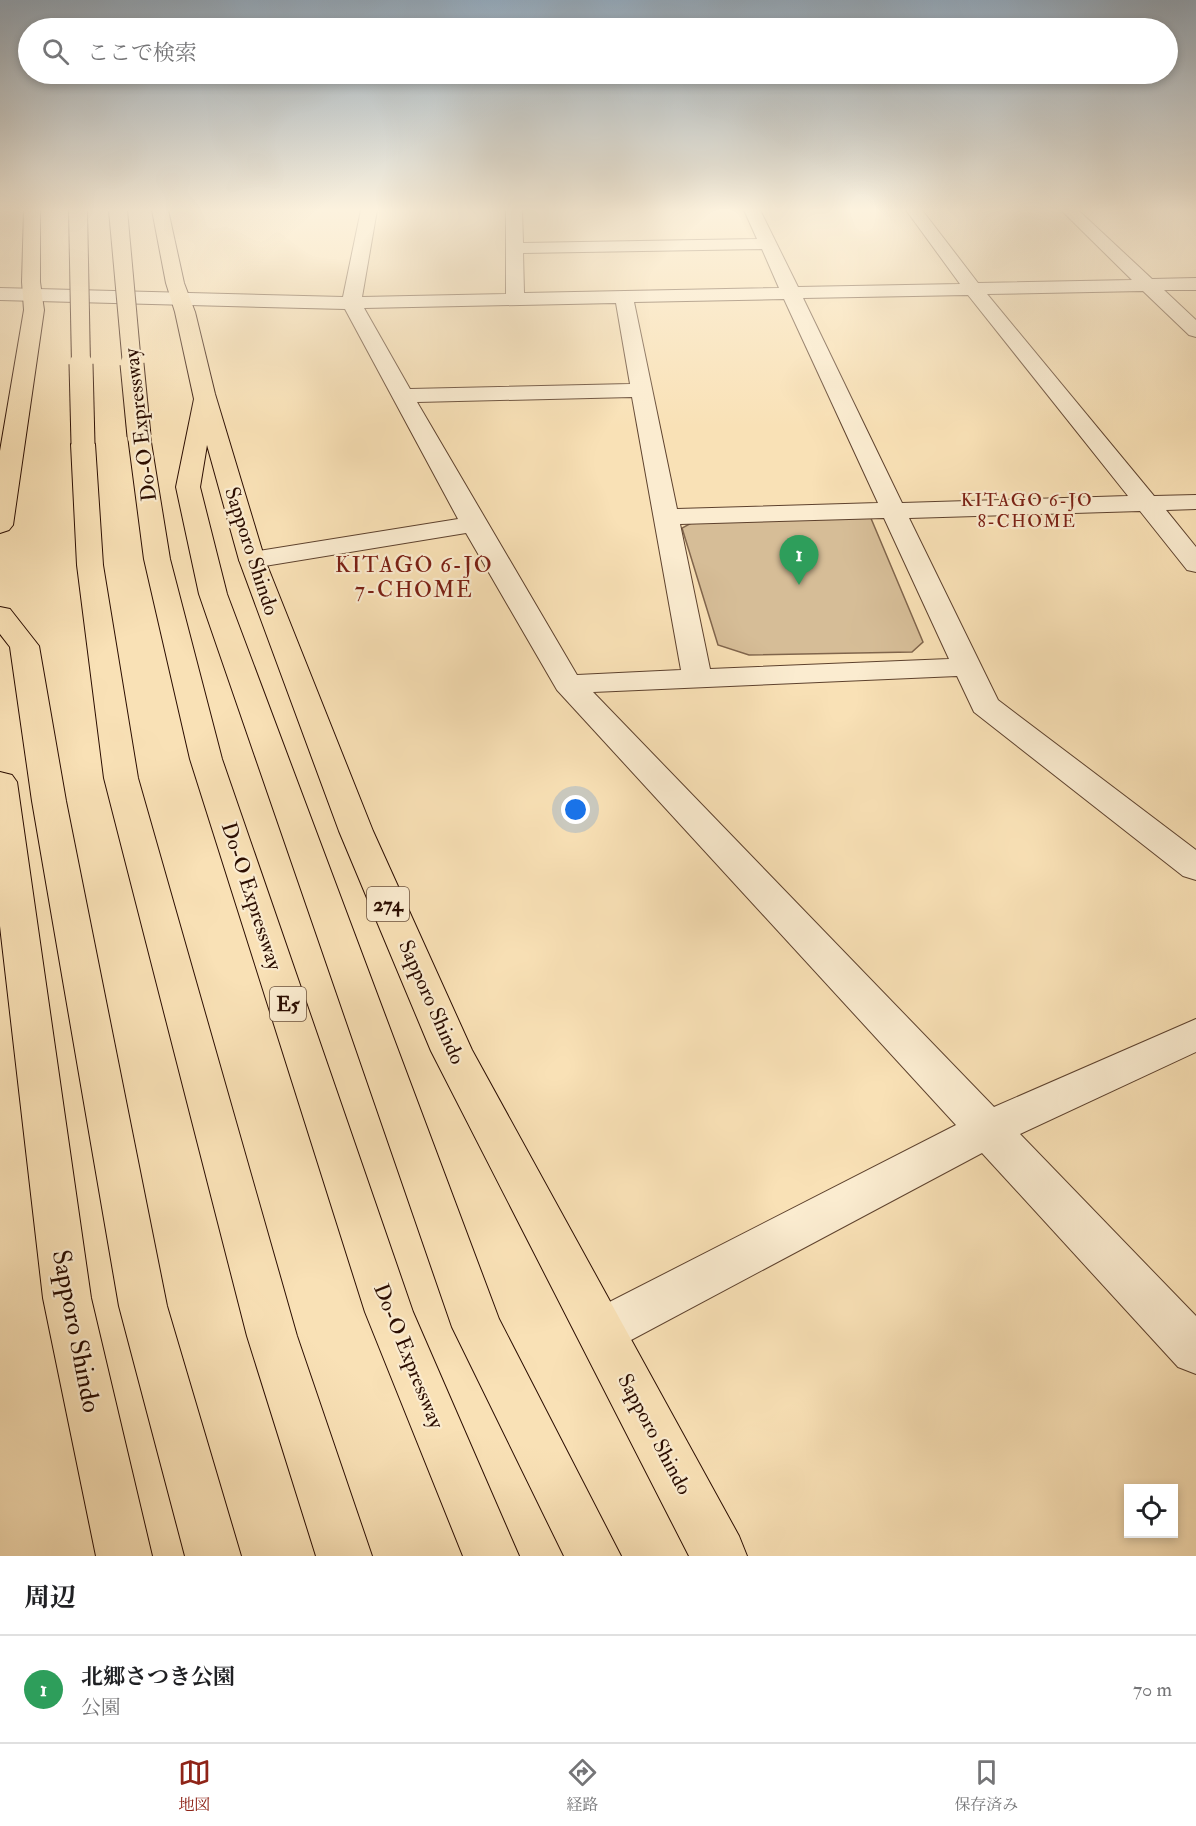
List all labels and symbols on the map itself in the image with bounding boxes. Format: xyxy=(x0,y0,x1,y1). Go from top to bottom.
street label: Do-O Expressway xyxy=(118,346,163,503)
street label: Sapporo Shindo xyxy=(218,484,285,619)
district label: KITAGO 6-JO 8-CHOME xyxy=(961,489,1093,533)
pin: 1 xyxy=(780,536,818,585)
district label: KITAGO 6-JO 7-CHOME xyxy=(335,551,493,604)
your location xyxy=(561,795,590,824)
street label: Do-O Expressway xyxy=(215,819,288,974)
road number: 274 xyxy=(367,887,409,921)
street label: Sapporo Shindo xyxy=(392,936,471,1069)
road number: E5 xyxy=(270,987,306,1021)
street label: Sapporo Shindo xyxy=(44,1247,107,1416)
street label: Do-O Expressway xyxy=(367,1280,450,1433)
street label: Sapporo Shindo xyxy=(611,1369,698,1499)

